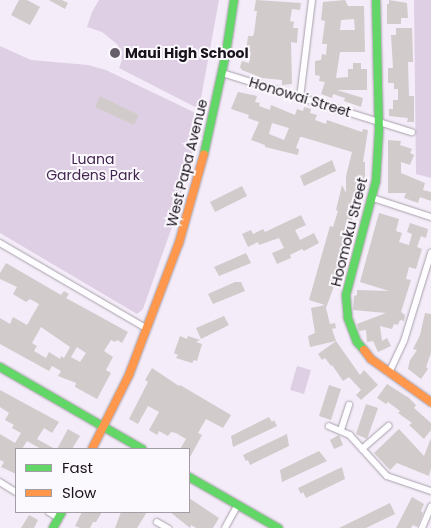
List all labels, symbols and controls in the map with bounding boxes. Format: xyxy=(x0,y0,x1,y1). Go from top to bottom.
place label: Maui High School xyxy=(125,45,249,61)
marker: Maui High School xyxy=(109,47,121,59)
street label: Honowai Street xyxy=(247,74,353,120)
street label: West Papa Avenue xyxy=(163,97,211,229)
park label: Luana Gardens Park xyxy=(46,151,140,184)
street label: Hoomoku Street xyxy=(327,176,371,288)
legend xyxy=(15,448,190,513)
text: Fast xyxy=(62,457,93,478)
text: Slow xyxy=(62,482,96,503)

